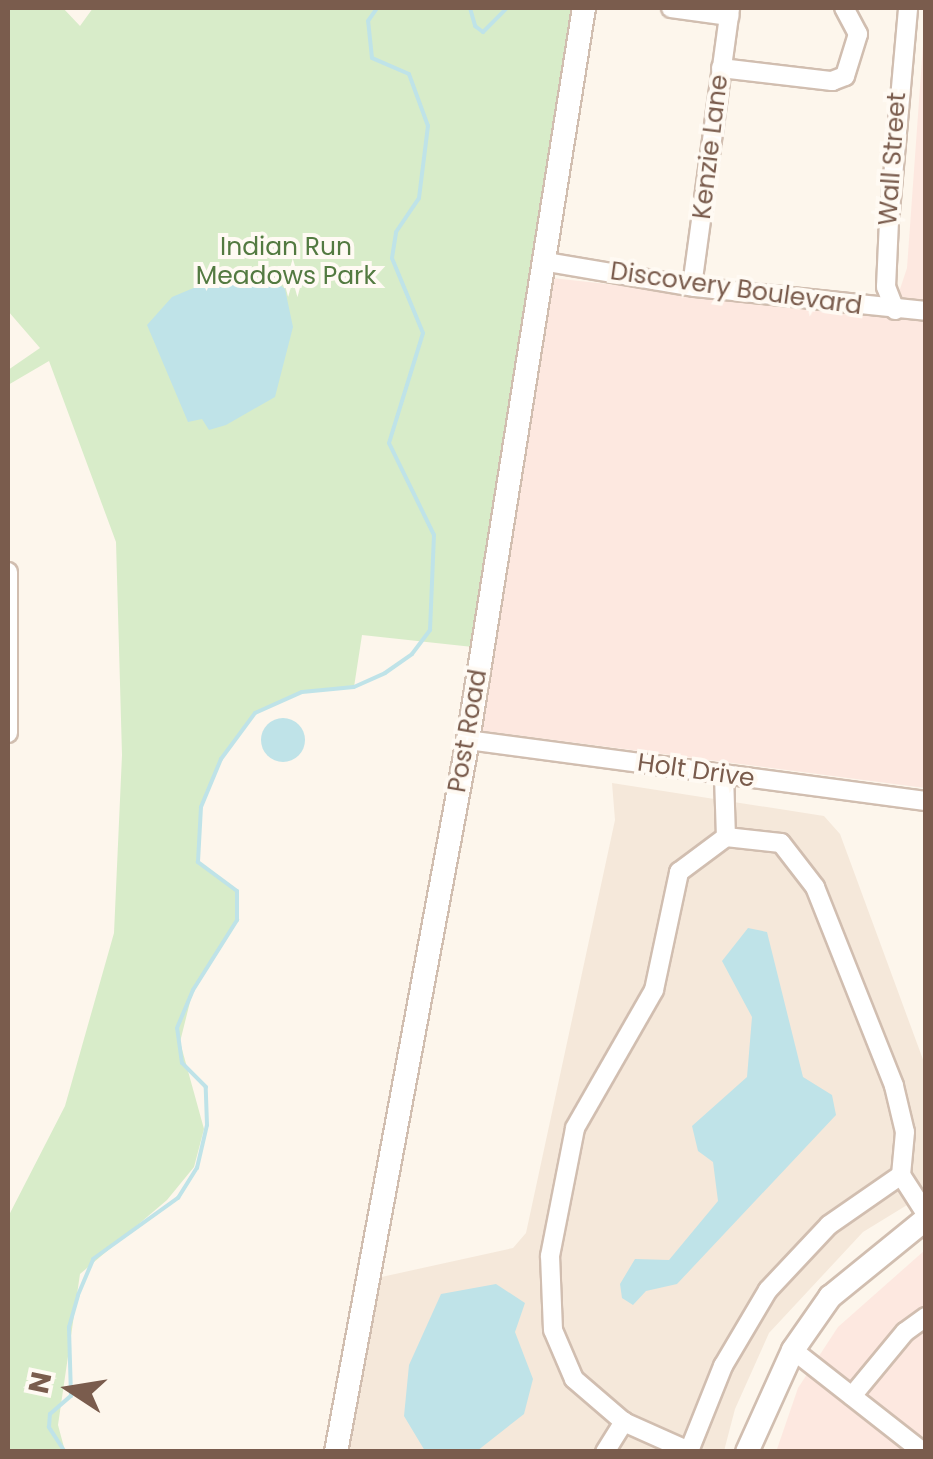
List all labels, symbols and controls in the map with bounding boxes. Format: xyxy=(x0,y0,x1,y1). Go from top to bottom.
street label: Kenzie Lane xyxy=(687,73,735,221)
street label: Wall Street xyxy=(873,91,913,227)
park label: Indian Run Meadows Park xyxy=(196,233,376,292)
street label: Discovery Boulevard xyxy=(608,256,864,322)
street label: Post Road xyxy=(442,667,494,795)
street label: Holt Drive xyxy=(636,748,756,794)
north arrow xyxy=(20,1339,120,1439)
text: N xyxy=(19,1368,61,1397)

